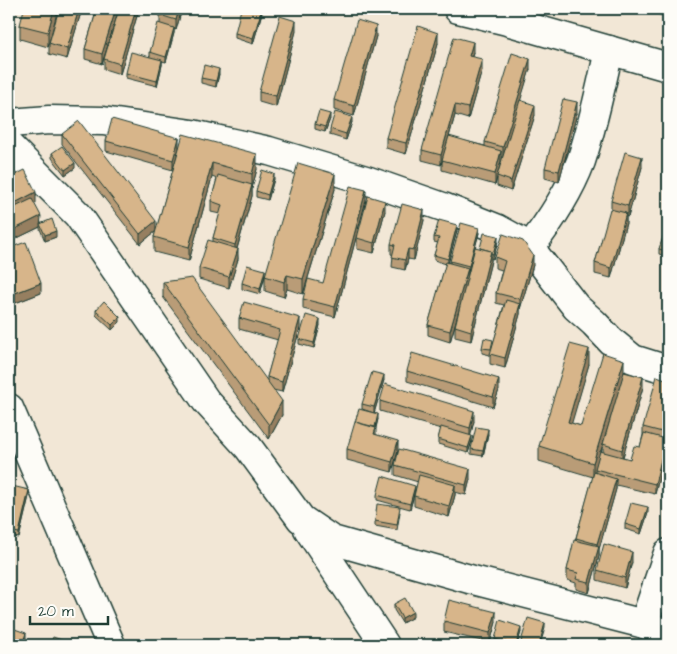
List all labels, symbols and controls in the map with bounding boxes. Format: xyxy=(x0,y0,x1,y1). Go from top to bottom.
scale bar xyxy=(30,594,108,626)
text: 20 m xyxy=(38,601,74,622)

